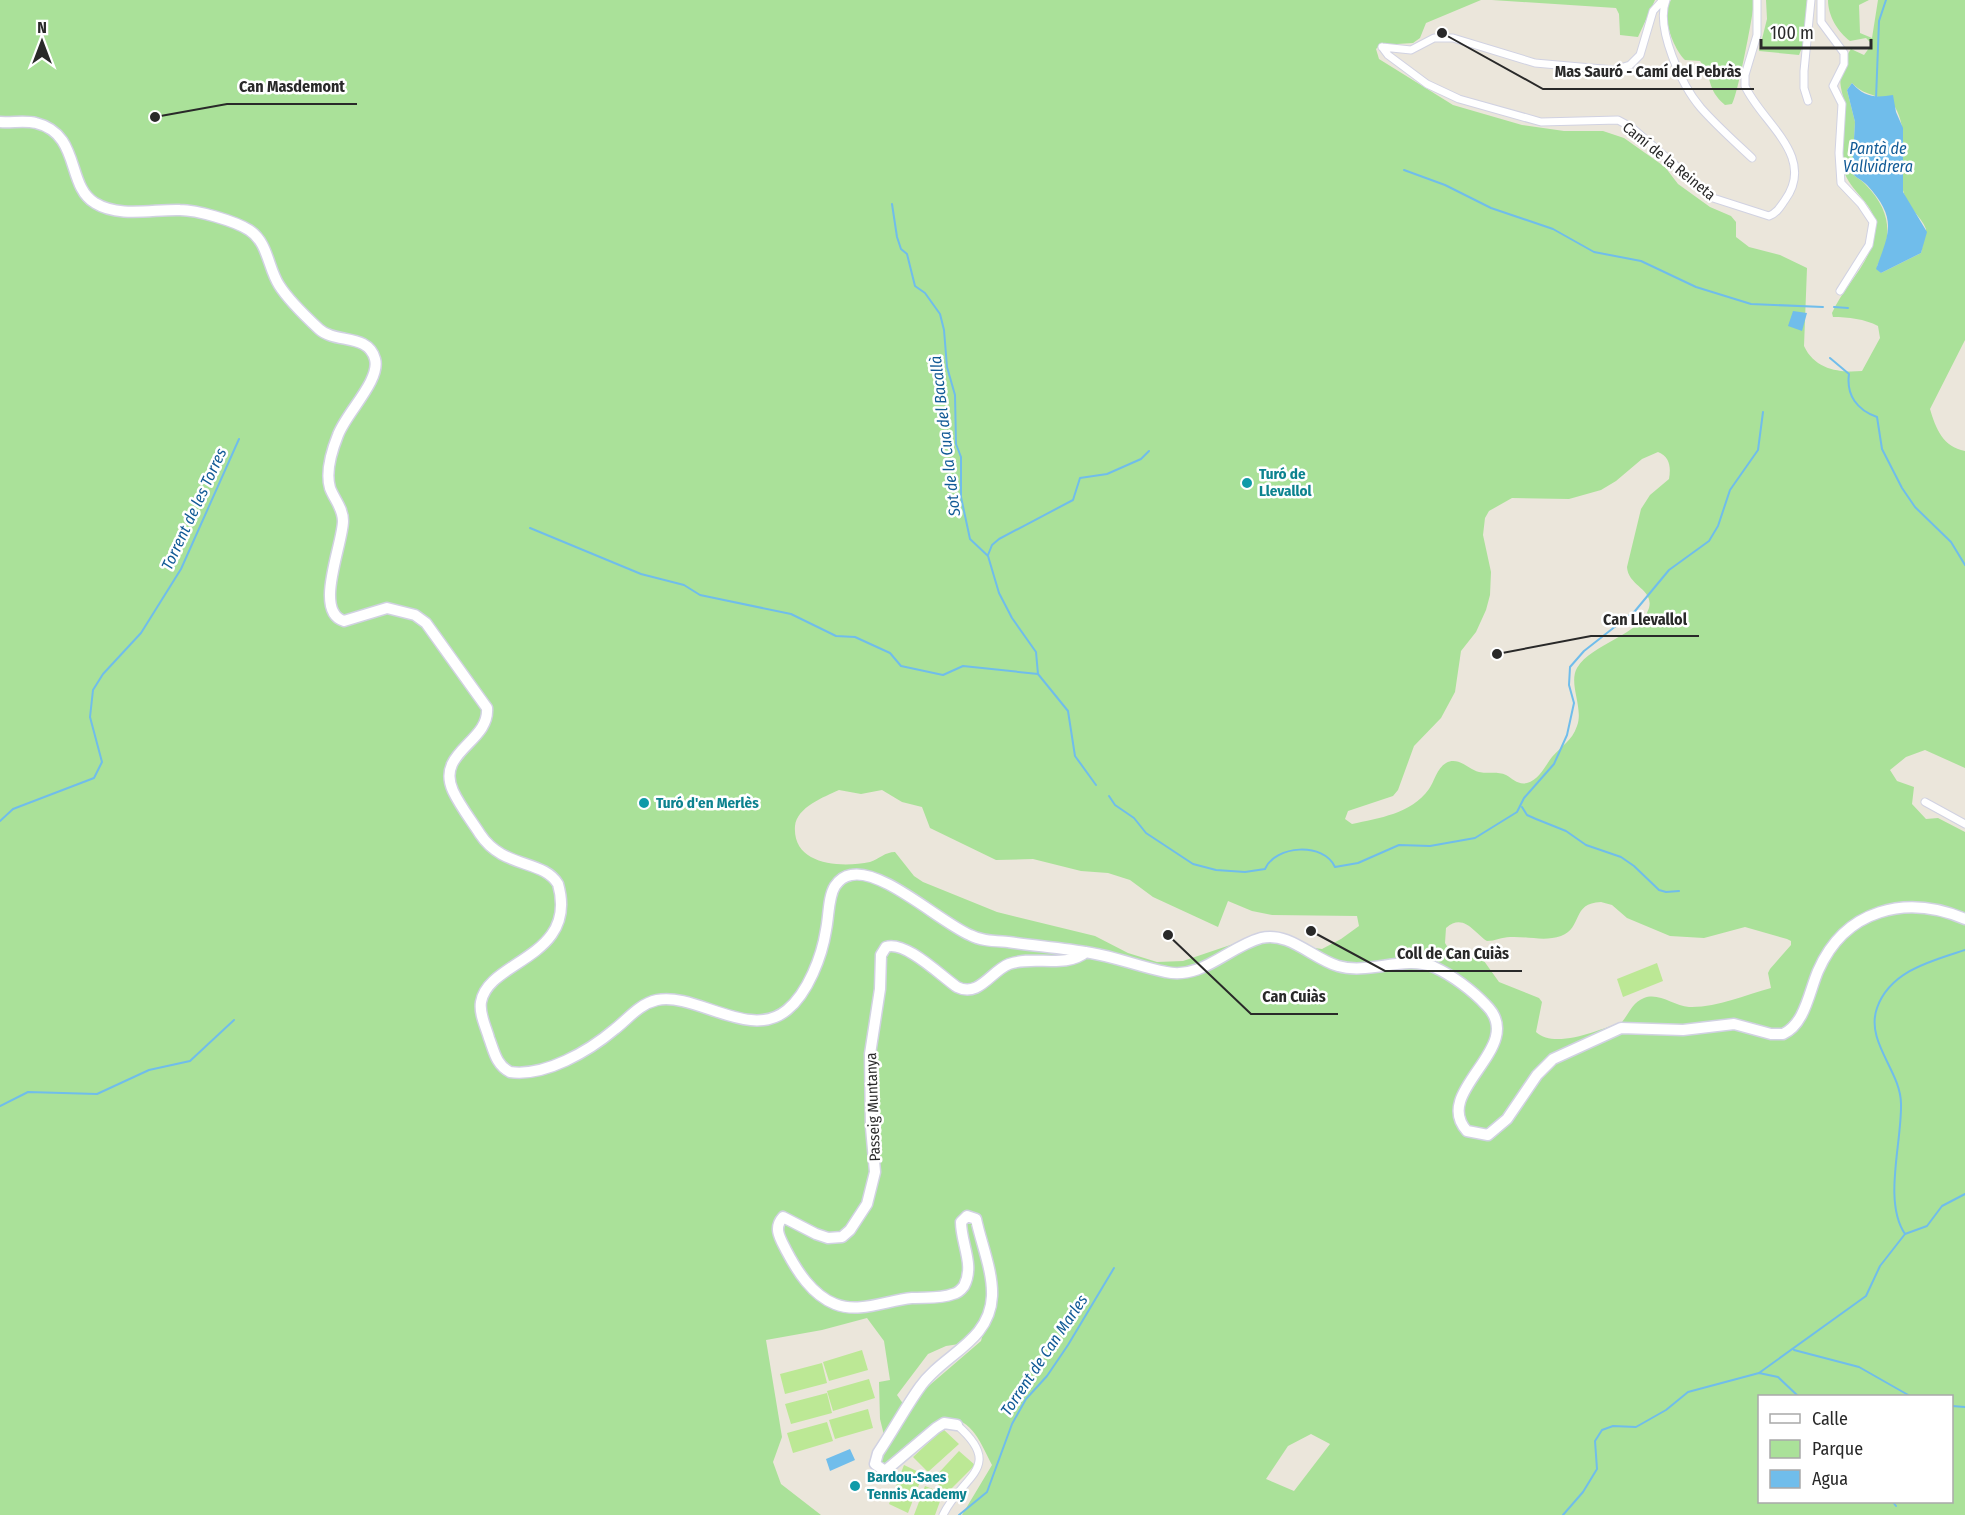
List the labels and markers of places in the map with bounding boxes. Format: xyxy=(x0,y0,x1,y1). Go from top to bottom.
callout: Mas Sauró - Camí del Pebràs xyxy=(1543,55,1754,89)
callout: Can Masdemont xyxy=(227,70,357,104)
place label: Turó de Llevallol xyxy=(1259,465,1313,500)
marker: Turó de Llevallol xyxy=(1240,476,1254,490)
callout: Can Llevallol xyxy=(1591,602,1699,636)
place label: Turó d'en Merlès xyxy=(656,794,759,812)
marker: Turó d'en Merlès xyxy=(637,796,651,810)
callout: Coll de Can Cuiàs xyxy=(1385,937,1522,971)
callout: Can Cuiàs xyxy=(1251,980,1338,1014)
place label: Bardou-Saes Tennis Academy xyxy=(867,1468,968,1503)
marker: Bardou-Saes Tennis Academy xyxy=(848,1479,862,1493)

